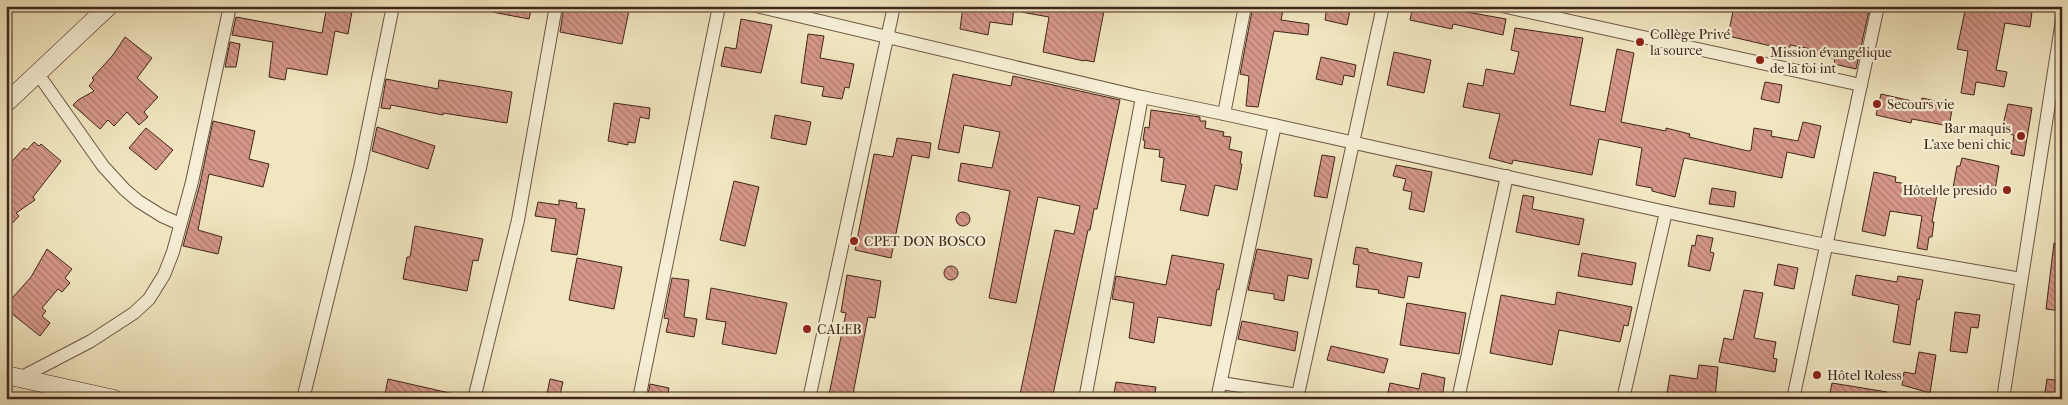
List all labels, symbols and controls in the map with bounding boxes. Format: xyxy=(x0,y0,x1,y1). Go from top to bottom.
place label: Collège Privé la source xyxy=(1649,26,1730,59)
marker: Collège Privé la source xyxy=(1634,36,1646,48)
place label: Mission évangélique de la foi int xyxy=(1770,44,1892,77)
marker: Mission évangélique de la foi int xyxy=(1754,54,1766,66)
place label: Secours vie xyxy=(1887,96,1954,113)
marker: Secours vie xyxy=(1871,98,1883,110)
place label: Bar maquis L'axe beni chic xyxy=(1923,120,2011,153)
marker: Bar maquis L'axe beni chic xyxy=(2015,130,2027,142)
place label: Hôtel le presido xyxy=(1902,182,1997,199)
marker: Hôtel le presido xyxy=(2001,184,2013,196)
place label: CPET DON BOSCO xyxy=(864,233,986,250)
marker: CPET DON BOSCO xyxy=(848,235,860,247)
place label: CALEB xyxy=(817,321,862,338)
marker: CALEB xyxy=(801,323,813,335)
place label: Hôtel Roless xyxy=(1827,367,1902,384)
marker: Hôtel Roless xyxy=(1811,369,1823,381)

